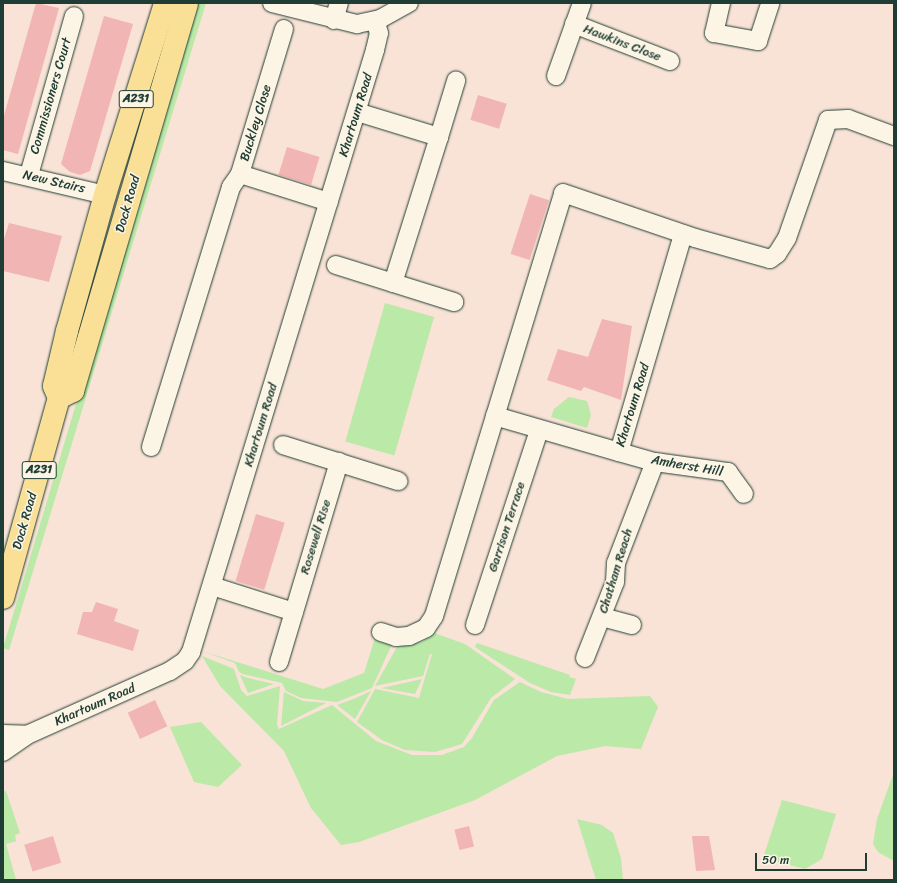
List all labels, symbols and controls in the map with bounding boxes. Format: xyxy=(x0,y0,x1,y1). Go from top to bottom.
street label: Hawkins Close xyxy=(581,21,663,65)
street label: Commissioners Court xyxy=(27,36,75,156)
street label: Khartoum Road xyxy=(336,71,376,159)
street label: Buckley Close xyxy=(237,82,275,164)
road number: A231 xyxy=(118,89,154,109)
street label: New Stairs xyxy=(22,167,86,197)
street label: Dock Road xyxy=(112,173,144,235)
street label: Khartoum Road xyxy=(613,361,653,449)
street label: Khartoum Road xyxy=(241,381,281,469)
street label: Amherst Hill xyxy=(650,452,724,480)
road number: A231 xyxy=(21,460,57,480)
street label: Garrison Terrace xyxy=(485,480,529,574)
street label: Dock Road xyxy=(9,490,41,552)
street label: Rosewell Rise xyxy=(297,498,335,576)
street label: Chatham Reach xyxy=(596,527,636,615)
street label: Khartoum Road xyxy=(52,680,138,730)
scale bar xyxy=(757,845,869,871)
text: 50 m xyxy=(762,849,789,871)

